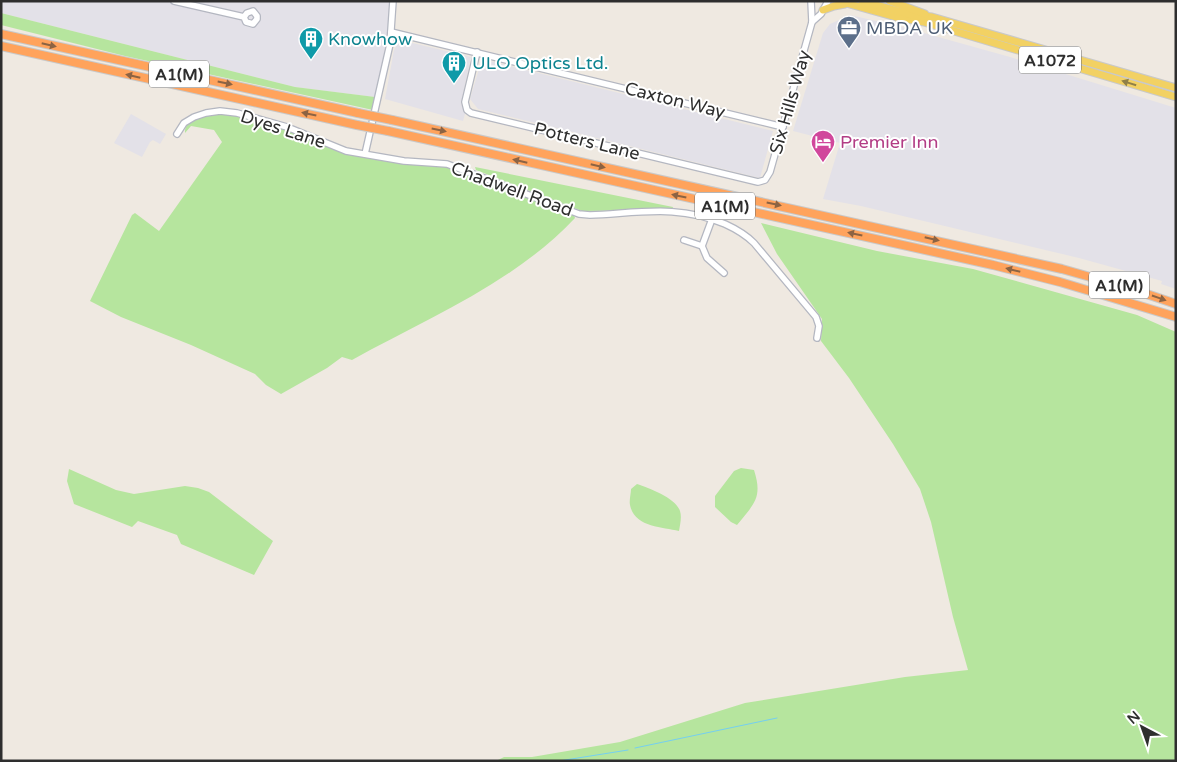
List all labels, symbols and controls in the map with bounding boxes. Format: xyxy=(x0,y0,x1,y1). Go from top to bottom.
office icon: MBDA UK xyxy=(836,15,862,49)
place label: MBDA UK xyxy=(866,17,953,39)
building icon: Knowhow xyxy=(298,26,324,60)
place label: Knowhow xyxy=(328,28,412,50)
one-way arrow xyxy=(41,41,56,49)
road number: A1072 xyxy=(1019,46,1081,74)
street label: Six Hills Way xyxy=(765,47,815,157)
building icon: ULO Optics Ltd. xyxy=(441,50,467,84)
place label: ULO Optics Ltd. xyxy=(472,52,608,74)
road number: A1(M) xyxy=(149,61,209,88)
one-way arrow xyxy=(126,72,141,80)
street label: Caxton Way xyxy=(622,77,728,123)
one-way arrow xyxy=(1121,79,1136,87)
one-way arrow xyxy=(217,80,233,88)
street label: Dyes Lane xyxy=(238,105,328,153)
one-way arrow xyxy=(302,110,317,118)
street label: Potters Lane xyxy=(532,117,642,165)
one-way arrow xyxy=(432,126,447,134)
hotel icon: Premier Inn xyxy=(810,129,836,163)
place label: Premier Inn xyxy=(840,131,938,153)
street label: Chadwell Road xyxy=(448,157,576,221)
one-way arrow xyxy=(513,157,528,165)
one-way arrow xyxy=(590,162,606,170)
one-way arrow xyxy=(671,192,686,200)
road number: A1(M) xyxy=(695,192,755,220)
one-way arrow xyxy=(766,200,781,208)
one-way arrow xyxy=(847,230,862,238)
one-way arrow xyxy=(925,235,940,243)
one-way arrow xyxy=(1006,266,1021,274)
road number: A1(M) xyxy=(1089,272,1149,298)
one-way arrow xyxy=(1152,294,1167,302)
north arrow xyxy=(1117,702,1167,752)
text: N xyxy=(1124,707,1144,728)

